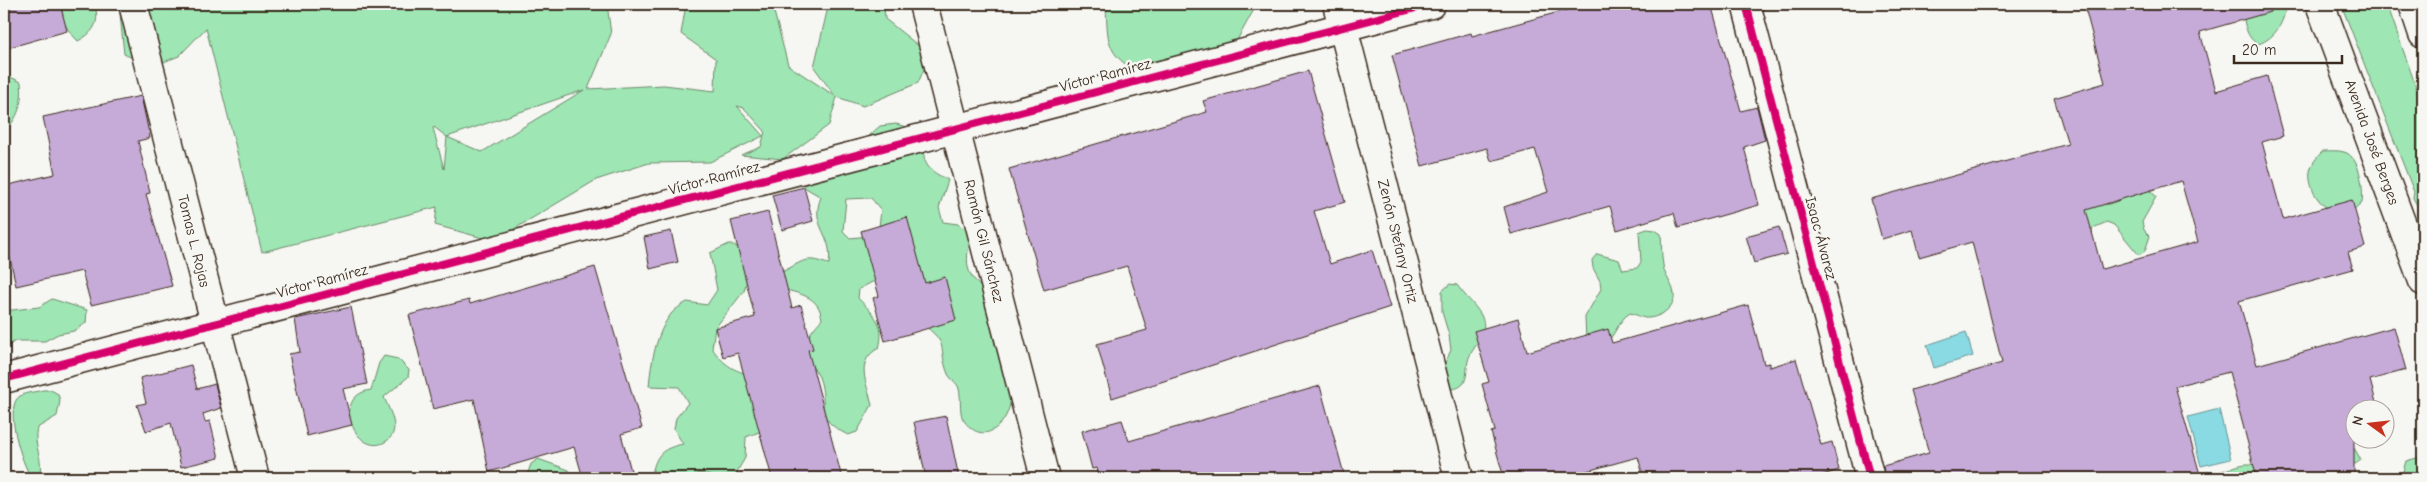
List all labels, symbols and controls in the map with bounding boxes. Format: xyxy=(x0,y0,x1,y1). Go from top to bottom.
scale bar xyxy=(2234,32,2342,64)
text: 20 m xyxy=(2242,41,2276,59)
street label: Víctor Ramírez xyxy=(1058,54,1153,96)
street label: Avenida José Berges xyxy=(2341,77,2403,207)
street label: Víctor Ramírez xyxy=(667,157,762,199)
street label: Zenón Stefany Ortiz xyxy=(1374,177,1422,305)
street label: Ramón Gil Sánchez xyxy=(960,178,1008,305)
street label: Tomas L. Rojas xyxy=(174,193,214,289)
street label: Isaac Álvarez xyxy=(1801,194,1842,282)
street label: Víctor Ramírez xyxy=(275,260,370,302)
north arrow xyxy=(2344,400,2394,450)
text: N xyxy=(2349,414,2367,427)

